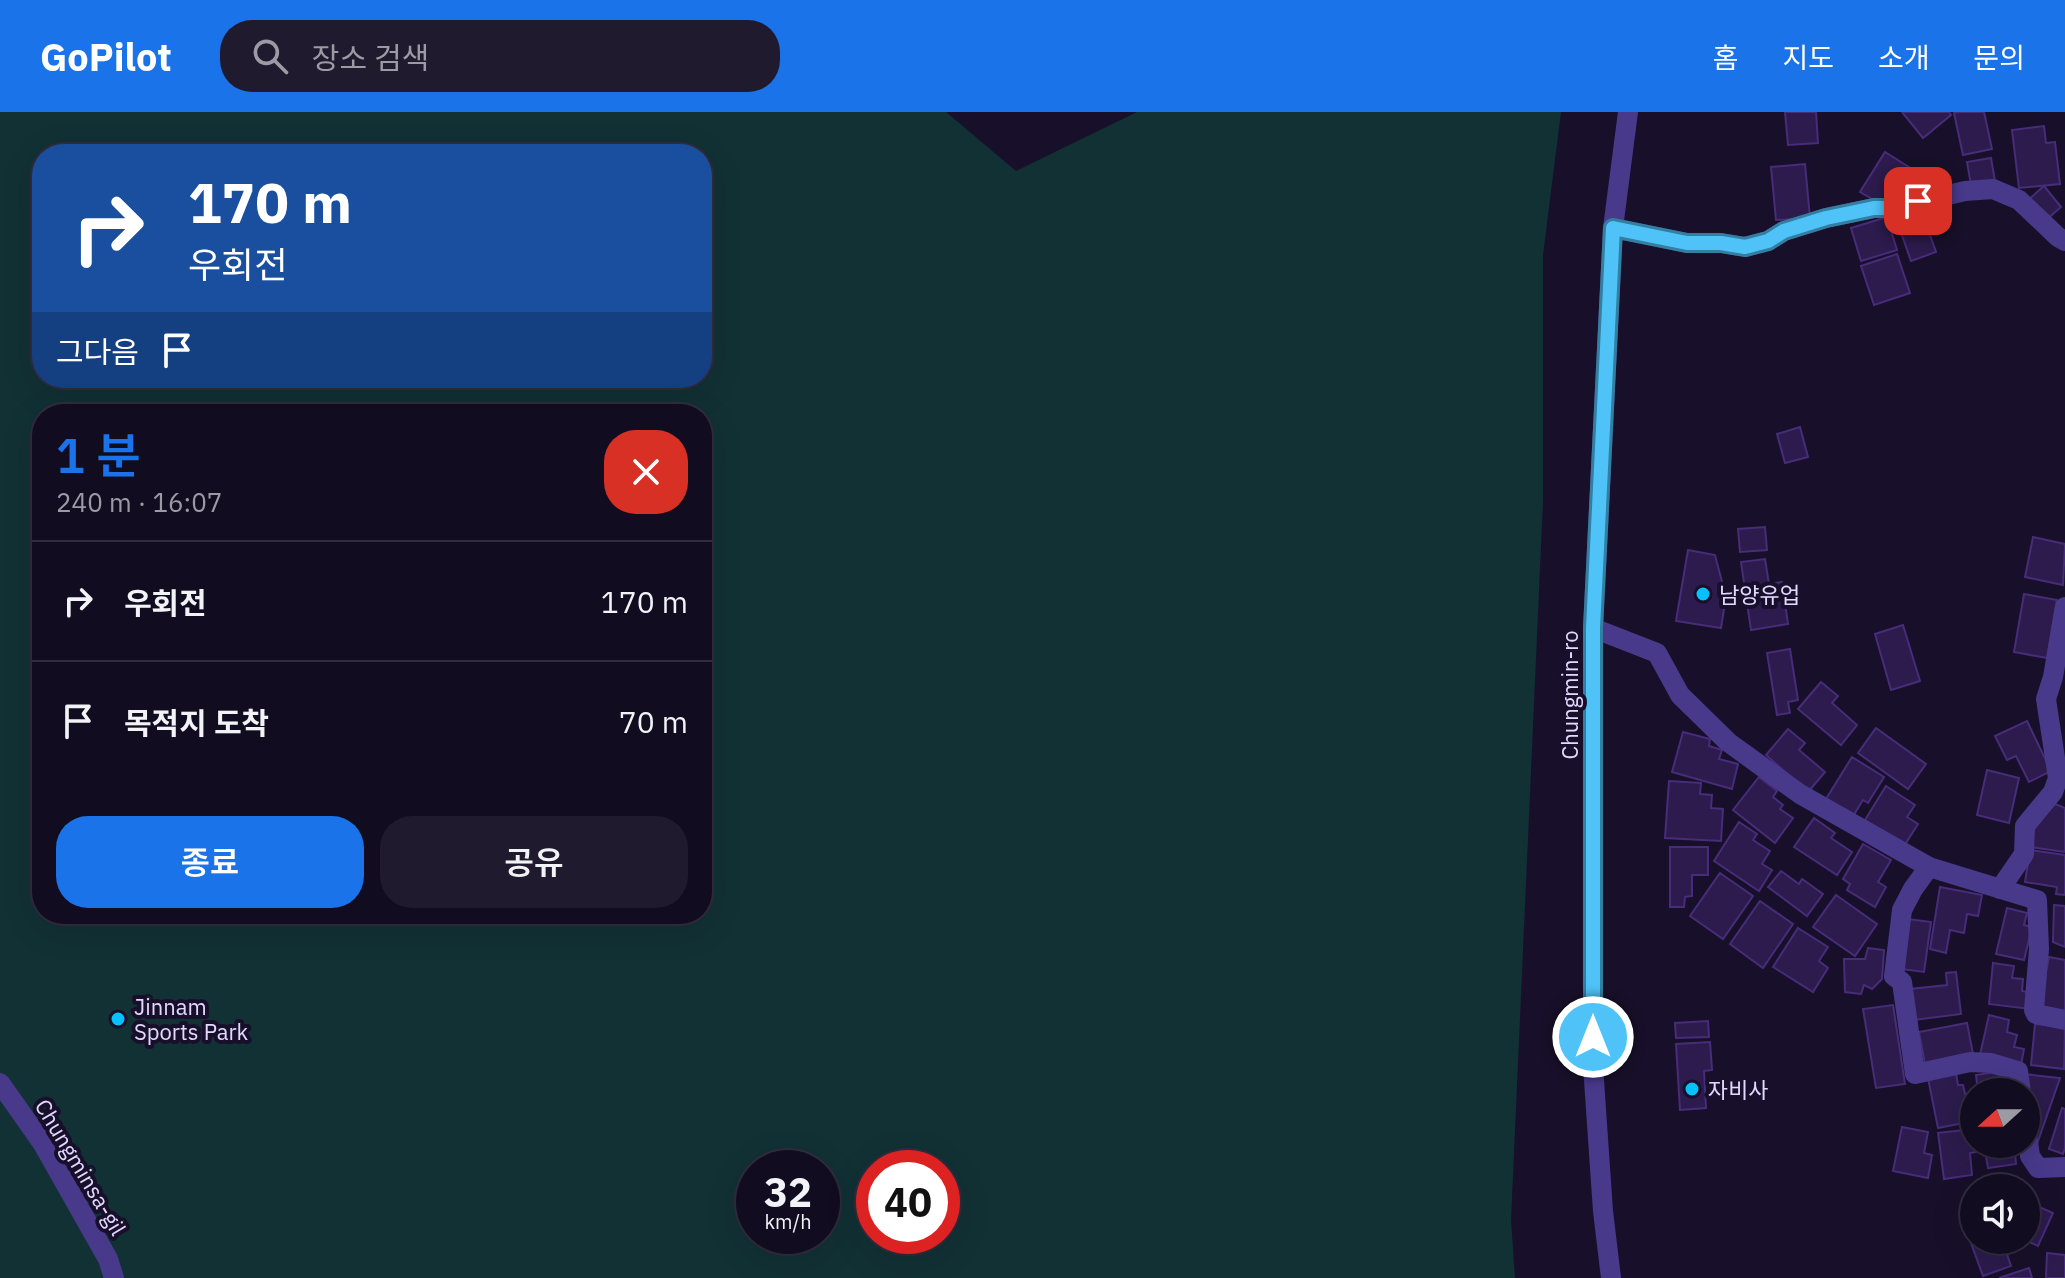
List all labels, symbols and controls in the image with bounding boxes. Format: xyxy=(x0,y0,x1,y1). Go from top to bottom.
search box xyxy=(220,20,780,92)
text: GoPilot xyxy=(40,32,172,81)
icon: search xyxy=(248,34,292,78)
text: 장소 검색 xyxy=(312,38,429,77)
text: 홈 xyxy=(1713,39,1738,76)
text: 지도 xyxy=(1782,39,1834,76)
text: 소개 xyxy=(1878,39,1929,76)
text: 문의 xyxy=(1973,39,2025,76)
text: 170 m xyxy=(188,166,352,238)
pin xyxy=(1884,167,1952,235)
icon: right xyxy=(56,176,160,280)
icon: arrive xyxy=(1896,179,1940,223)
text: 우회전 xyxy=(188,241,287,288)
icon: arrive xyxy=(155,328,199,372)
text: 그다음 xyxy=(56,332,139,371)
text: 1 분 xyxy=(56,424,140,486)
button: close xyxy=(604,430,688,514)
text: 240 m · 16:07 xyxy=(56,485,222,519)
icon: right xyxy=(56,579,100,623)
place label: 남양유업 xyxy=(1719,580,1800,609)
text: 170 m xyxy=(601,582,688,621)
text: 우회전 xyxy=(124,583,207,622)
marker: 남양유업 xyxy=(1694,585,1712,603)
street label: Chungmin-ro xyxy=(1555,630,1584,760)
icon: arrive xyxy=(56,699,100,743)
text: 70 m xyxy=(619,702,688,741)
text: 목적지 도착 xyxy=(124,703,269,742)
button: 종료 xyxy=(56,816,364,908)
button: 공유 xyxy=(380,816,688,908)
place label: Jinnam Sports Park xyxy=(134,992,249,1046)
position arrow xyxy=(1551,995,1635,1079)
marker: Jinnam Sports Park xyxy=(109,1010,127,1028)
place label: 자비사 xyxy=(1708,1075,1769,1104)
north arrow xyxy=(1960,1078,2040,1158)
map controls xyxy=(1960,1078,2040,1254)
marker: 자비사 xyxy=(1683,1080,1701,1098)
street label: Chungminsa-gil xyxy=(29,1093,133,1241)
speed limit sign: 40 xyxy=(856,1150,960,1254)
text: 32 xyxy=(764,1166,812,1218)
button: sound xyxy=(1960,1174,2040,1254)
text: km/h xyxy=(764,1208,812,1235)

